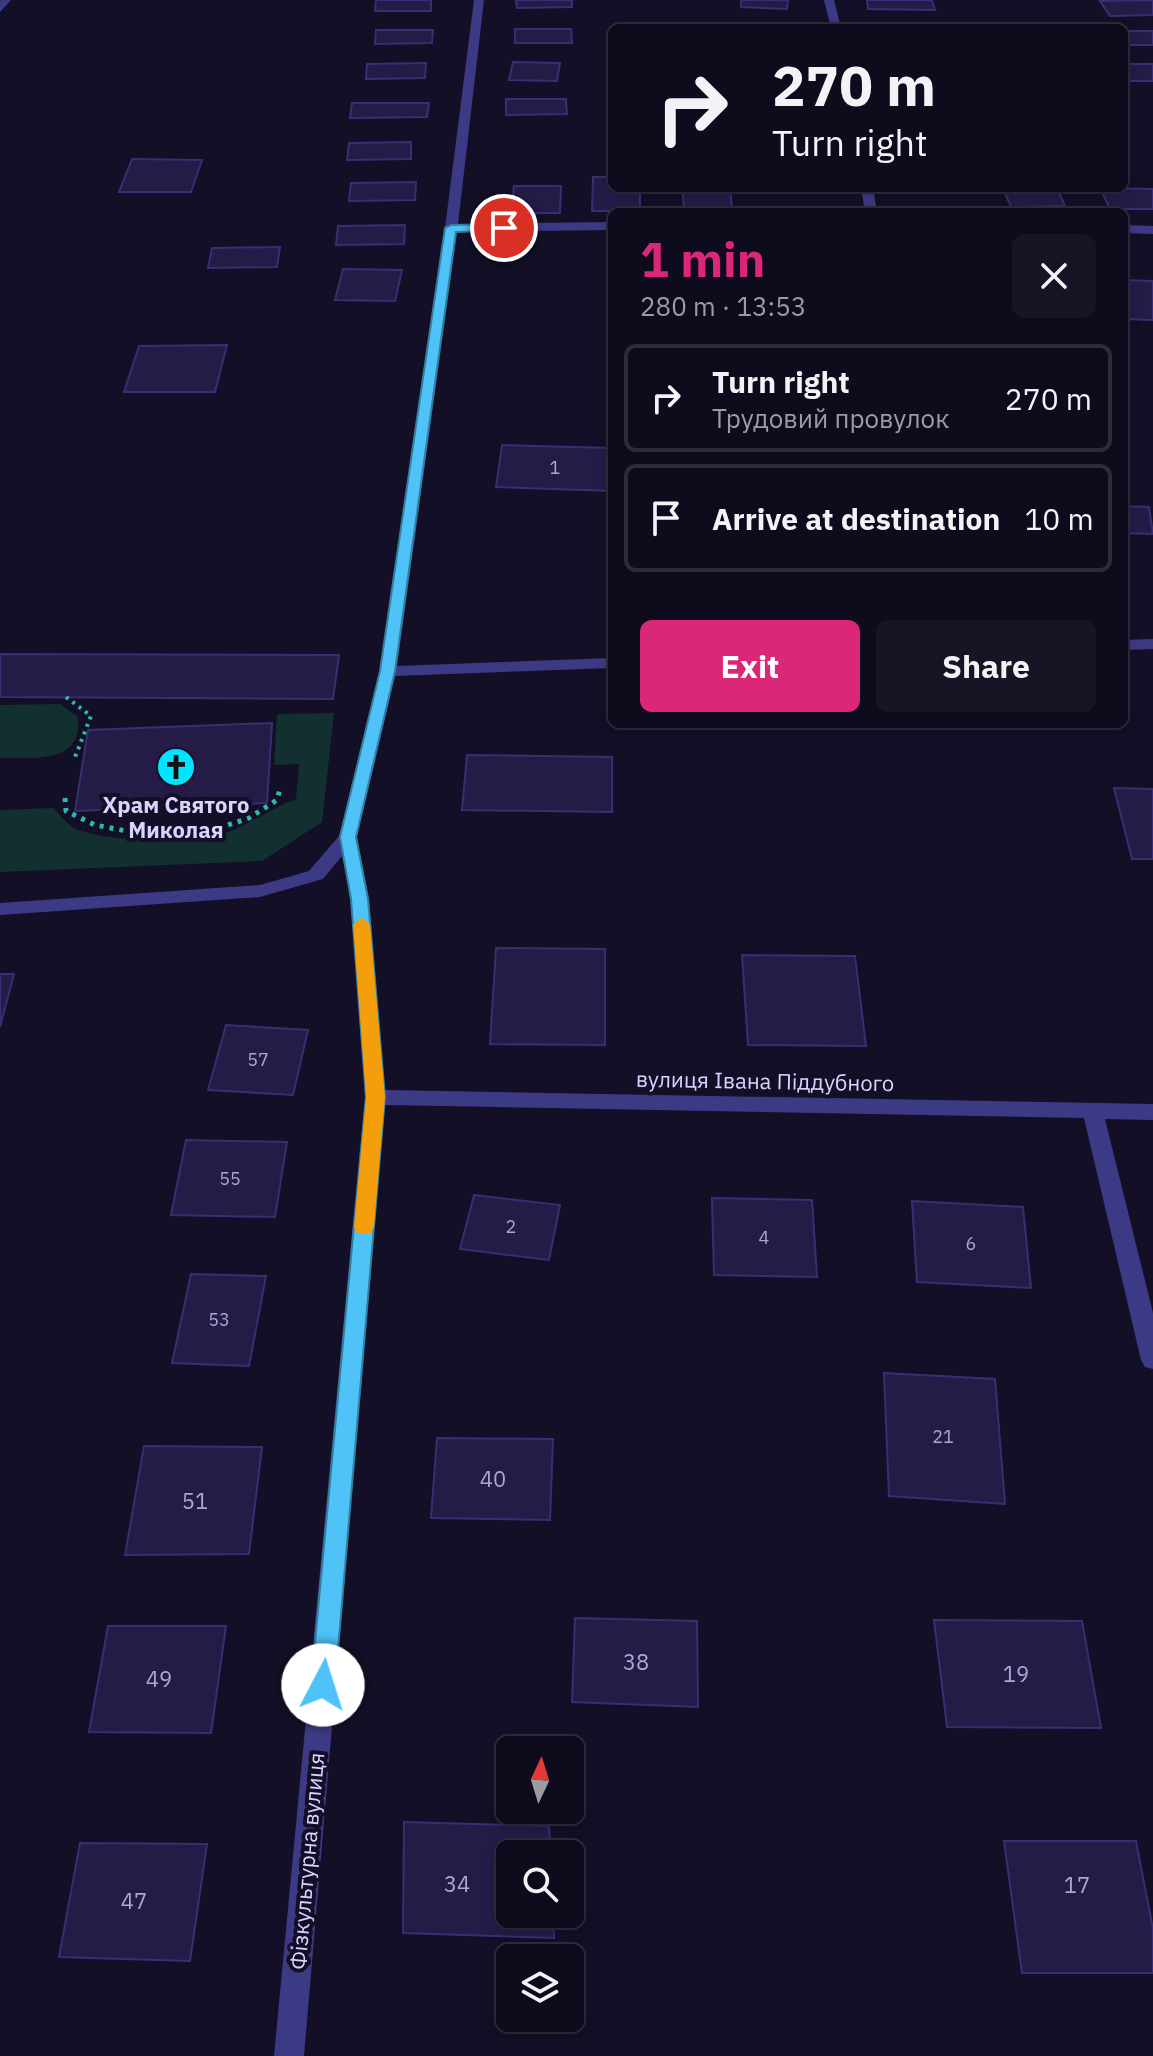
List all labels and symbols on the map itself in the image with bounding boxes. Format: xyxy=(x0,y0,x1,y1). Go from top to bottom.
pin xyxy=(470,194,538,262)
house number: 1 xyxy=(550,456,560,479)
church icon: Храм Святого Миколая xyxy=(155,746,197,788)
place label: Храм Святого Миколая xyxy=(103,790,249,844)
house number: 57 xyxy=(247,1048,269,1071)
street label: вулиця Івана Піддубного xyxy=(636,1064,894,1097)
house number: 55 xyxy=(219,1167,241,1190)
house number: 2 xyxy=(506,1215,516,1238)
house number: 4 xyxy=(759,1226,770,1249)
house number: 6 xyxy=(966,1232,976,1255)
house number: 53 xyxy=(208,1308,230,1331)
house number: 21 xyxy=(932,1425,954,1448)
house number: 40 xyxy=(480,1464,506,1493)
house number: 51 xyxy=(182,1486,208,1515)
position arrow xyxy=(281,1643,365,1727)
house number: 38 xyxy=(623,1647,649,1676)
house number: 19 xyxy=(1003,1659,1029,1688)
house number: 49 xyxy=(146,1664,172,1693)
north arrow xyxy=(496,1736,584,1824)
street label: Фізкультурна вулиця xyxy=(283,1751,330,1971)
house number: 34 xyxy=(444,1869,470,1898)
house number: 17 xyxy=(1064,1870,1090,1899)
house number: 47 xyxy=(121,1886,147,1915)

